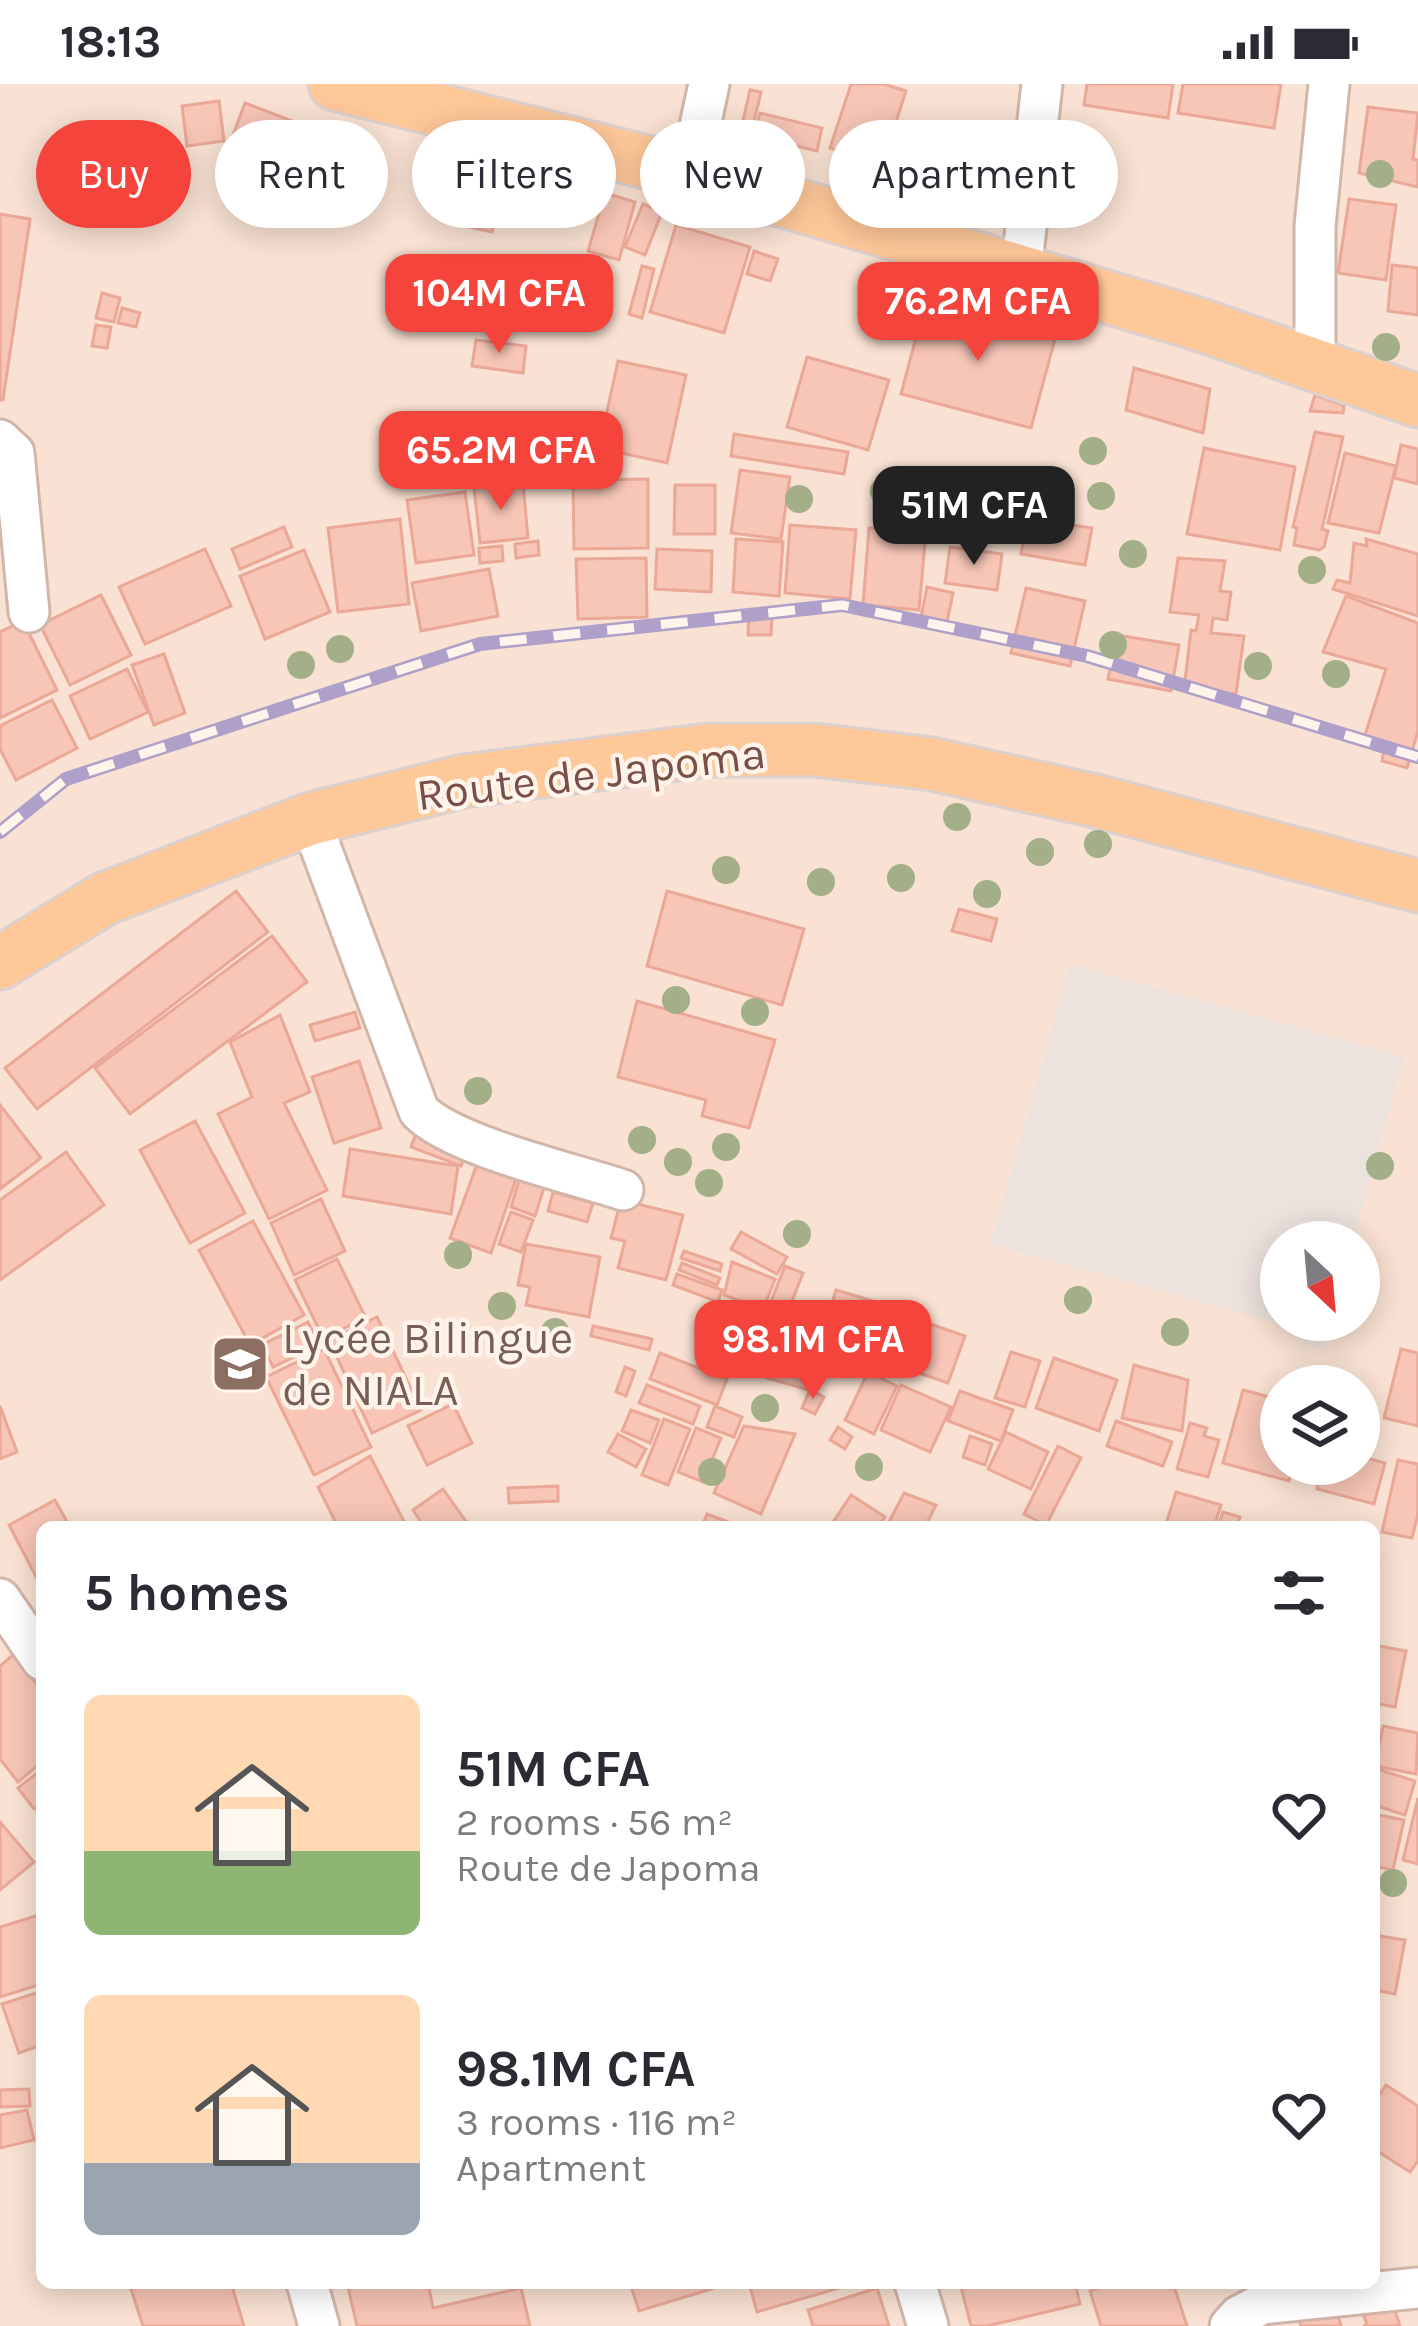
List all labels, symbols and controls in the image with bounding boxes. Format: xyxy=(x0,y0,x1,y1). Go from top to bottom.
text: 18:13 xyxy=(60,16,161,68)
chip: Buy xyxy=(36,120,191,228)
chip: Rent xyxy=(215,120,388,228)
chip: Filters xyxy=(412,120,616,228)
chip: New xyxy=(640,120,805,228)
chip: Apartment xyxy=(829,120,1118,228)
pin: 104M CFA xyxy=(375,254,623,356)
pin: 76.2M CFA xyxy=(841,262,1115,364)
text: 104M CFA xyxy=(412,270,586,316)
text: 76.2M CFA xyxy=(885,278,1071,324)
pin: 65.2M CFA xyxy=(364,411,638,513)
text: 65.2M CFA xyxy=(406,427,596,473)
pin: 51M CFA xyxy=(863,466,1085,568)
text: 51M CFA xyxy=(900,482,1048,528)
street label: Route de Japoma xyxy=(413,727,769,821)
north arrow xyxy=(1260,1221,1380,1341)
map controls xyxy=(1260,1221,1380,1485)
pin: 98.1M CFA xyxy=(676,1300,950,1402)
place label: Lycée Bilingue de NIALA xyxy=(282,1312,573,1416)
text: 98.1M CFA xyxy=(721,1316,905,1362)
school or university icon: Lycée Bilingue de NIALA xyxy=(209,1333,271,1395)
button: layers xyxy=(1260,1365,1380,1485)
icon: filters xyxy=(1266,1560,1332,1626)
text: 5 homes xyxy=(84,1563,290,1623)
text: 51M CFA xyxy=(456,1739,650,1799)
icon: home xyxy=(180,1743,324,1887)
icon: heart xyxy=(1266,1782,1332,1848)
text: 2 rooms · 56 m² xyxy=(456,1799,733,1845)
text: Route de Japoma xyxy=(456,1845,760,1891)
text: 98.1M CFA xyxy=(456,2039,696,2099)
icon: home xyxy=(180,2043,324,2187)
icon: heart xyxy=(1266,2082,1332,2148)
text: 3 rooms · 116 m² xyxy=(456,2099,737,2145)
text: Apartment xyxy=(456,2145,646,2191)

